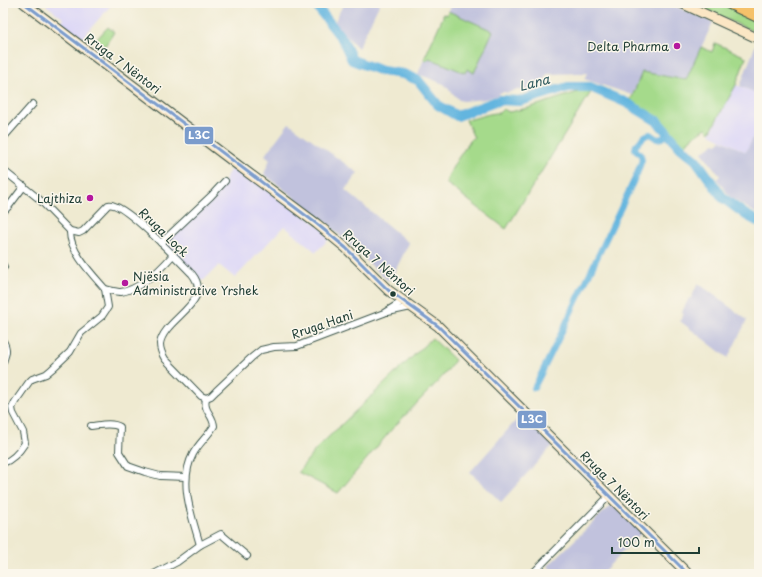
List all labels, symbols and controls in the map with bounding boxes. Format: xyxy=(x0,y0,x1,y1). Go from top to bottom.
street label: Rruga 7 Nëntori xyxy=(81,28,165,98)
place label: Delta Pharma xyxy=(587,37,669,55)
marker: Delta Pharma xyxy=(672,41,682,51)
water label: Lana xyxy=(517,69,552,95)
line badge: L3C xyxy=(184,126,214,145)
text: L3C xyxy=(188,126,210,143)
place label: Lajthiza xyxy=(37,189,82,207)
marker: Lajthiza xyxy=(85,193,95,203)
street label: Rruga Loçk xyxy=(135,203,193,261)
street label: Rruga 7 Nëntori xyxy=(339,225,419,299)
place label: Njësia Administrative Yrshek xyxy=(133,267,259,299)
marker: Njësia Administrative Yrshek xyxy=(120,278,130,288)
unlabelled marker xyxy=(388,289,398,299)
street label: Rruga Hani xyxy=(289,305,355,343)
line badge: L3C xyxy=(517,410,547,429)
text: L3C xyxy=(521,410,543,427)
street label: Rruga 7 Nëntori xyxy=(576,446,654,524)
scale bar xyxy=(612,529,699,555)
text: 100 m xyxy=(618,533,655,551)

